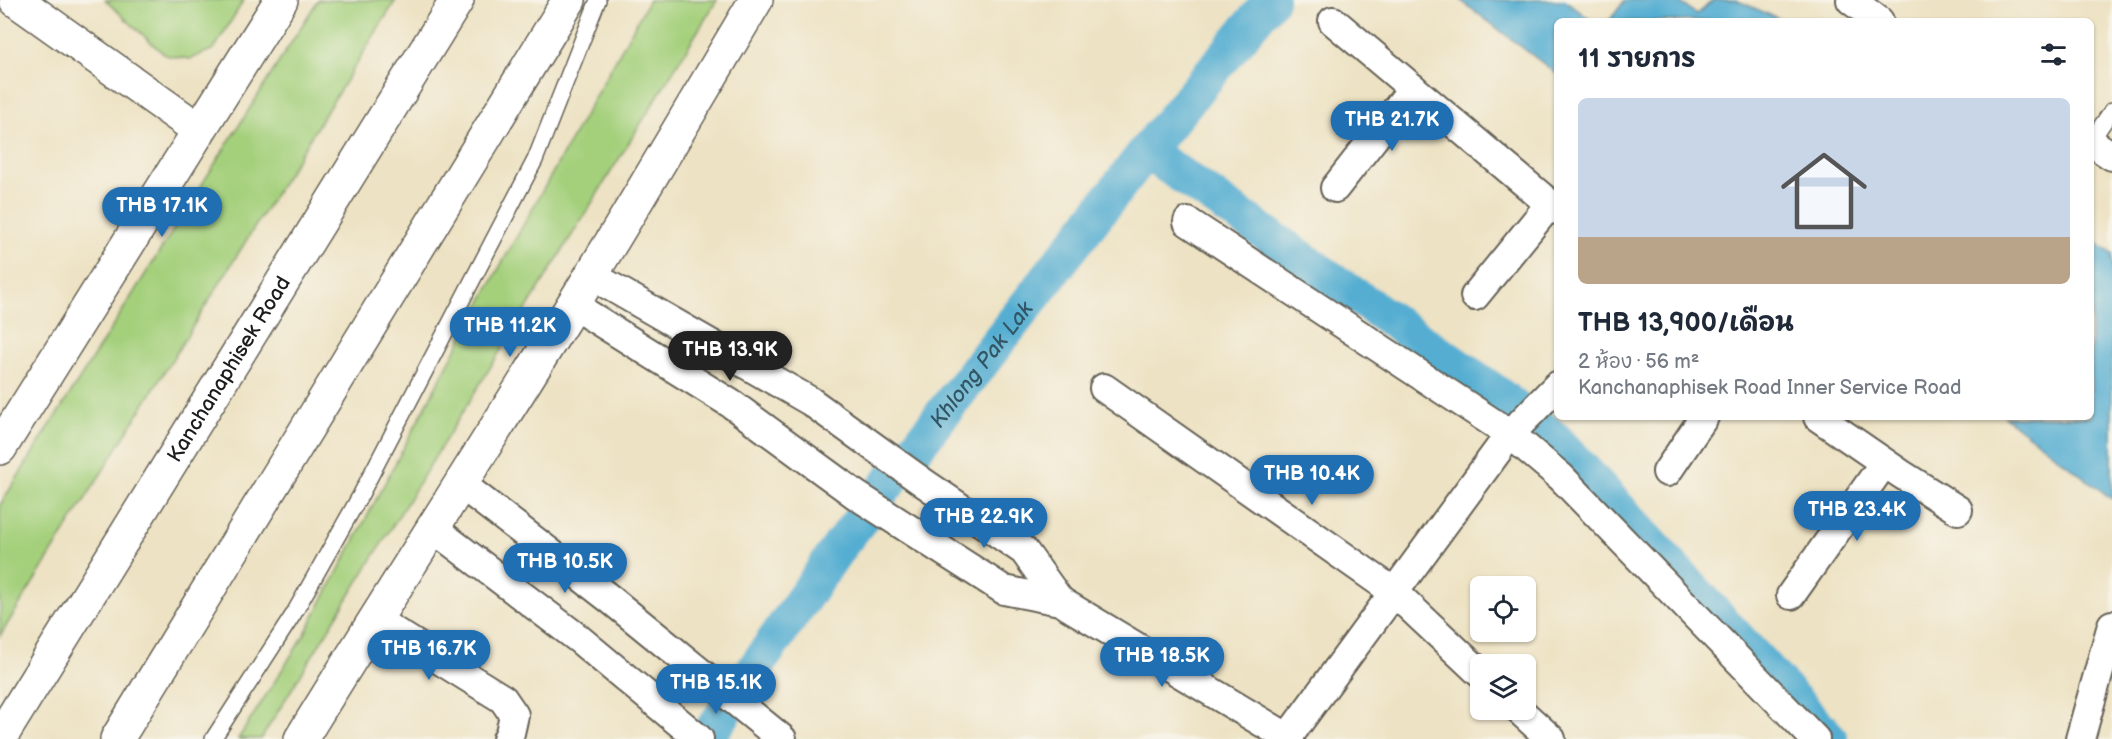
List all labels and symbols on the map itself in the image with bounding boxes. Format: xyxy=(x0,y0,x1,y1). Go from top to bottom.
pin: THB 21.7K xyxy=(1323,101,1461,152)
pin: THB 17.1K xyxy=(93,187,231,238)
street label: Kanchanaphisek Road xyxy=(162,272,296,467)
water label: Khlong Pak Lak xyxy=(925,295,1040,434)
pin: THB 11.2K xyxy=(441,307,579,358)
pin: THB 13.9K xyxy=(661,331,799,382)
pin: THB 10.4K xyxy=(1243,455,1381,506)
pin: THB 23.4K xyxy=(1788,491,1926,542)
pin: THB 22.9K xyxy=(915,498,1053,549)
pin: THB 10.5K xyxy=(496,543,634,594)
pin: THB 16.7K xyxy=(360,630,498,681)
pin: THB 18.5K xyxy=(1093,637,1231,688)
pin: THB 15.1K xyxy=(647,664,785,715)

